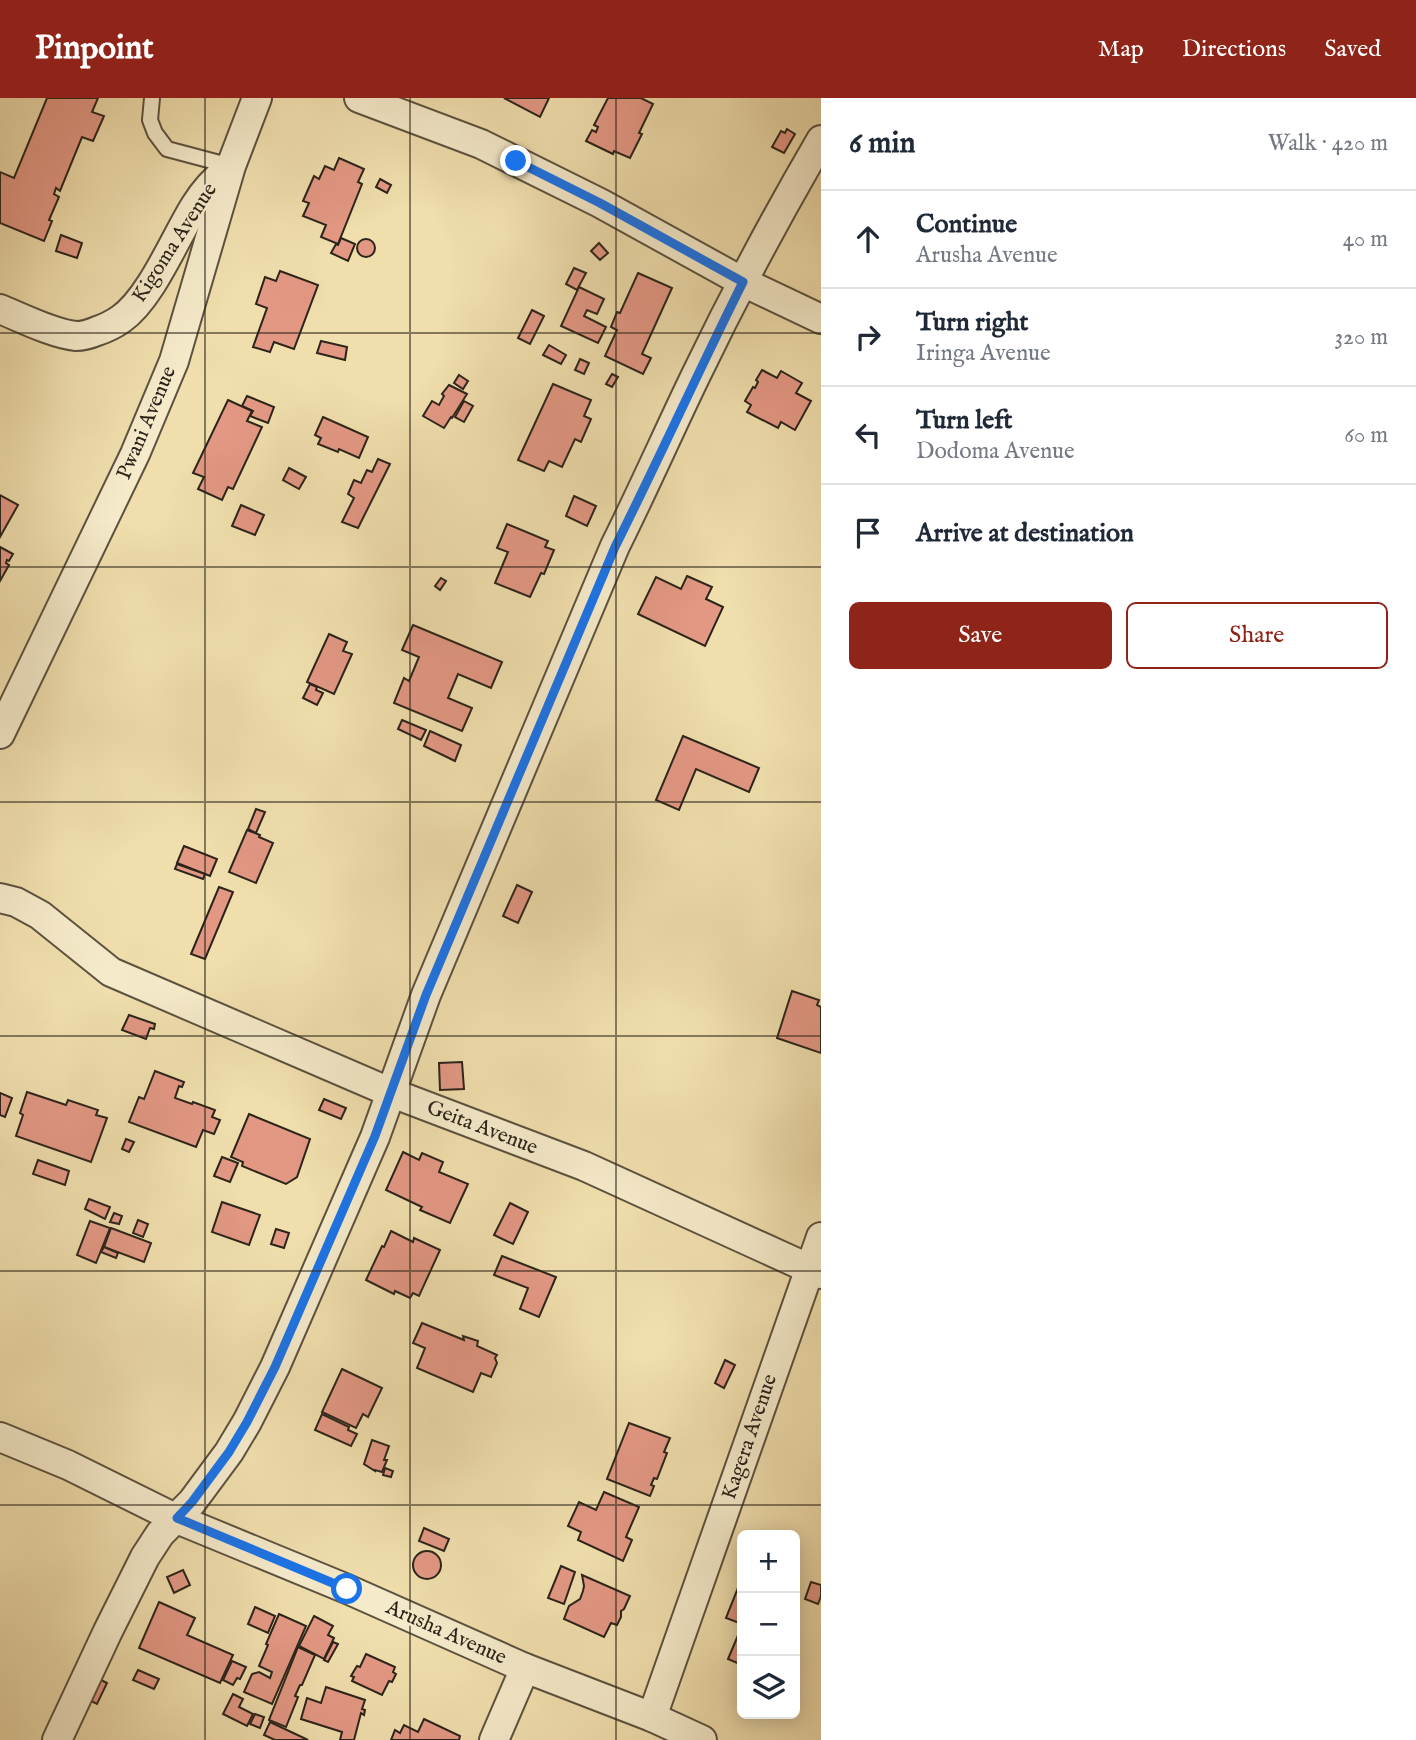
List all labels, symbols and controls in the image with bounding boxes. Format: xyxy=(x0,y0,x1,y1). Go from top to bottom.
text: Pinpoint xyxy=(35,28,154,70)
text: Map xyxy=(1098,34,1144,65)
text: Directions xyxy=(1182,34,1286,65)
text: Saved xyxy=(1324,34,1381,65)
text: 6 min xyxy=(849,125,915,163)
text: Walk · 420 m xyxy=(1268,129,1388,158)
route end xyxy=(500,145,531,176)
street label: Kigoma Avenue xyxy=(126,178,224,308)
text: Continue xyxy=(916,208,1017,241)
icon: ahead xyxy=(849,220,887,258)
text: 40 m xyxy=(1343,225,1388,254)
text: Arusha Avenue xyxy=(916,241,1057,270)
text: Turn right xyxy=(916,306,1029,339)
icon: right xyxy=(849,318,887,356)
text: 320 m xyxy=(1335,323,1388,352)
text: Iringa Avenue xyxy=(916,339,1050,368)
street label: Pwani Avenue xyxy=(111,362,183,484)
text: Turn left xyxy=(916,404,1013,437)
icon: left xyxy=(849,416,887,454)
text: 60 m xyxy=(1344,421,1388,450)
text: Dodoma Avenue xyxy=(916,437,1075,466)
icon: arrive xyxy=(849,514,887,552)
text: Arrive at destination xyxy=(916,517,1134,550)
button: Save xyxy=(849,602,1112,669)
button: Share xyxy=(1126,602,1388,669)
street label: Geita Avenue xyxy=(423,1094,542,1162)
street label: Kagera Avenue xyxy=(716,1370,784,1503)
map controls xyxy=(737,1530,800,1719)
button: + xyxy=(737,1530,800,1593)
route start xyxy=(331,1573,362,1604)
button: − xyxy=(737,1593,800,1656)
street label: Arusha Avenue xyxy=(381,1594,511,1672)
button: layers xyxy=(737,1656,800,1719)

